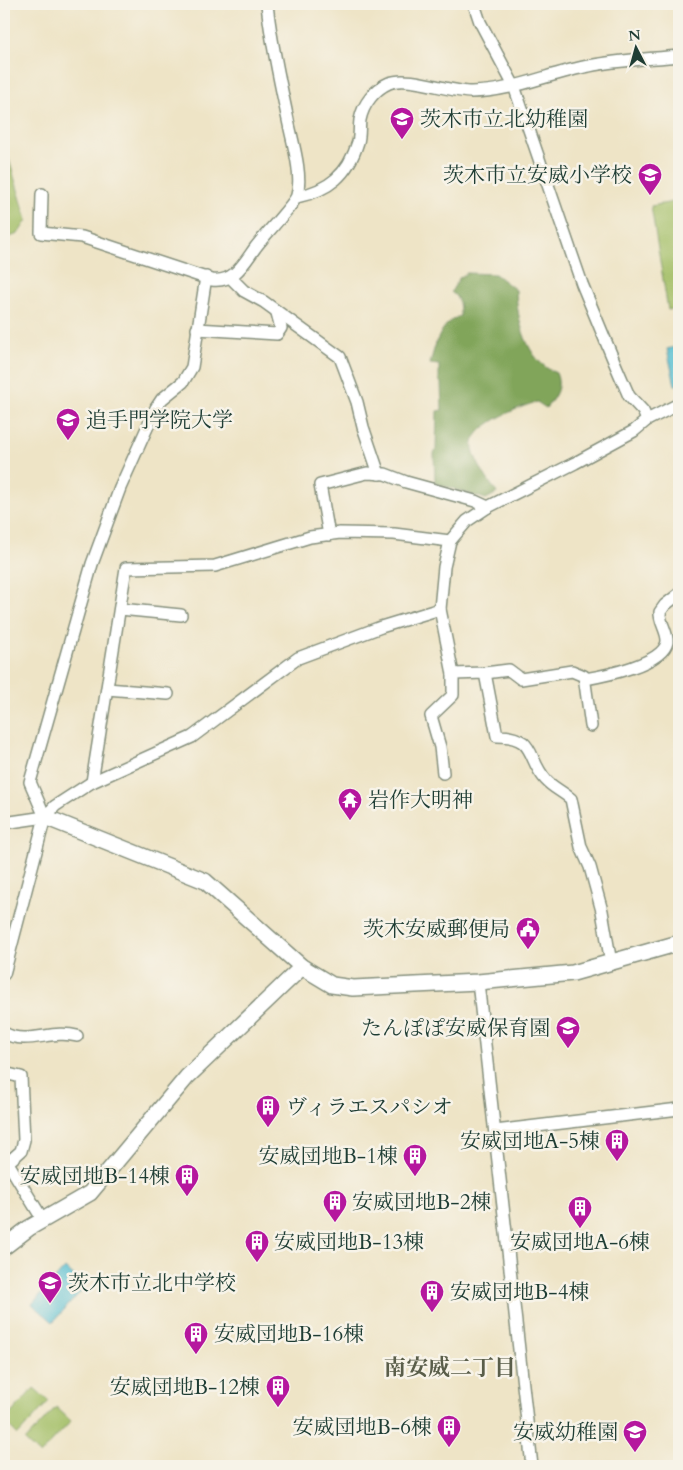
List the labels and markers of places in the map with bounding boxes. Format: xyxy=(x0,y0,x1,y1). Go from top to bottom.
place label: 茨木市立北幼稚園 xyxy=(420,105,588,134)
school or university icon: 茨木市立北幼稚園 xyxy=(389,106,415,140)
place label: 茨木市立安威小学校 xyxy=(443,161,632,190)
school or university icon: 茨木市立安威小学校 xyxy=(637,162,663,196)
place label: 追手門学院大学 xyxy=(86,406,233,435)
school or university icon: 追手門学院大学 xyxy=(55,407,81,441)
place label: 岩作大明神 xyxy=(368,786,473,815)
temple icon: 岩作大明神 xyxy=(337,787,363,821)
place label: 茨木安威郵便局 xyxy=(363,915,510,944)
public building icon: 茨木安威郵便局 xyxy=(515,916,541,950)
place label: たんぽぽ安威保育園 xyxy=(361,1014,550,1043)
school or university icon: たんぽぽ安威保育園 xyxy=(555,1015,581,1049)
place label: ヴィラエスパシオ xyxy=(286,1093,453,1122)
building icon: ヴィラエスパシオ xyxy=(255,1094,281,1128)
place label: 安威団地A-5棟 xyxy=(460,1127,600,1156)
building icon: 安威団地A-5棟 xyxy=(604,1128,630,1162)
place label: 安威団地B-1棟 xyxy=(259,1142,398,1171)
building icon: 安威団地B-1棟 xyxy=(402,1143,428,1177)
place label: 安威団地B-14棟 xyxy=(20,1162,170,1191)
building icon: 安威団地B-14棟 xyxy=(174,1163,200,1197)
place label: 安威団地B-2棟 xyxy=(352,1188,491,1217)
building icon: 安威団地B-2棟 xyxy=(322,1189,348,1223)
building icon: 安威団地A-6棟 xyxy=(567,1195,593,1229)
place label: 安威団地B-13棟 xyxy=(274,1228,424,1257)
place label: 安威団地A-6棟 xyxy=(510,1228,650,1257)
building icon: 安威団地B-13棟 xyxy=(244,1229,270,1263)
place label: 茨木市立北中学校 xyxy=(68,1269,236,1298)
school or university icon: 茨木市立北中学校 xyxy=(37,1270,63,1304)
place label: 安威団地B-4棟 xyxy=(450,1278,589,1307)
building icon: 安威団地B-4棟 xyxy=(419,1279,445,1313)
place label: 安威団地B-16棟 xyxy=(214,1320,364,1349)
building icon: 安威団地B-16棟 xyxy=(183,1321,209,1355)
place label: 安威団地B-12棟 xyxy=(110,1373,260,1402)
building icon: 安威団地B-12棟 xyxy=(265,1374,291,1408)
place label: 安威団地B-6棟 xyxy=(293,1413,432,1442)
building icon: 安威団地B-6棟 xyxy=(436,1414,462,1448)
place label: 安威幼稚園 xyxy=(513,1418,618,1447)
school or university icon: 安威幼稚園 xyxy=(622,1419,648,1453)

